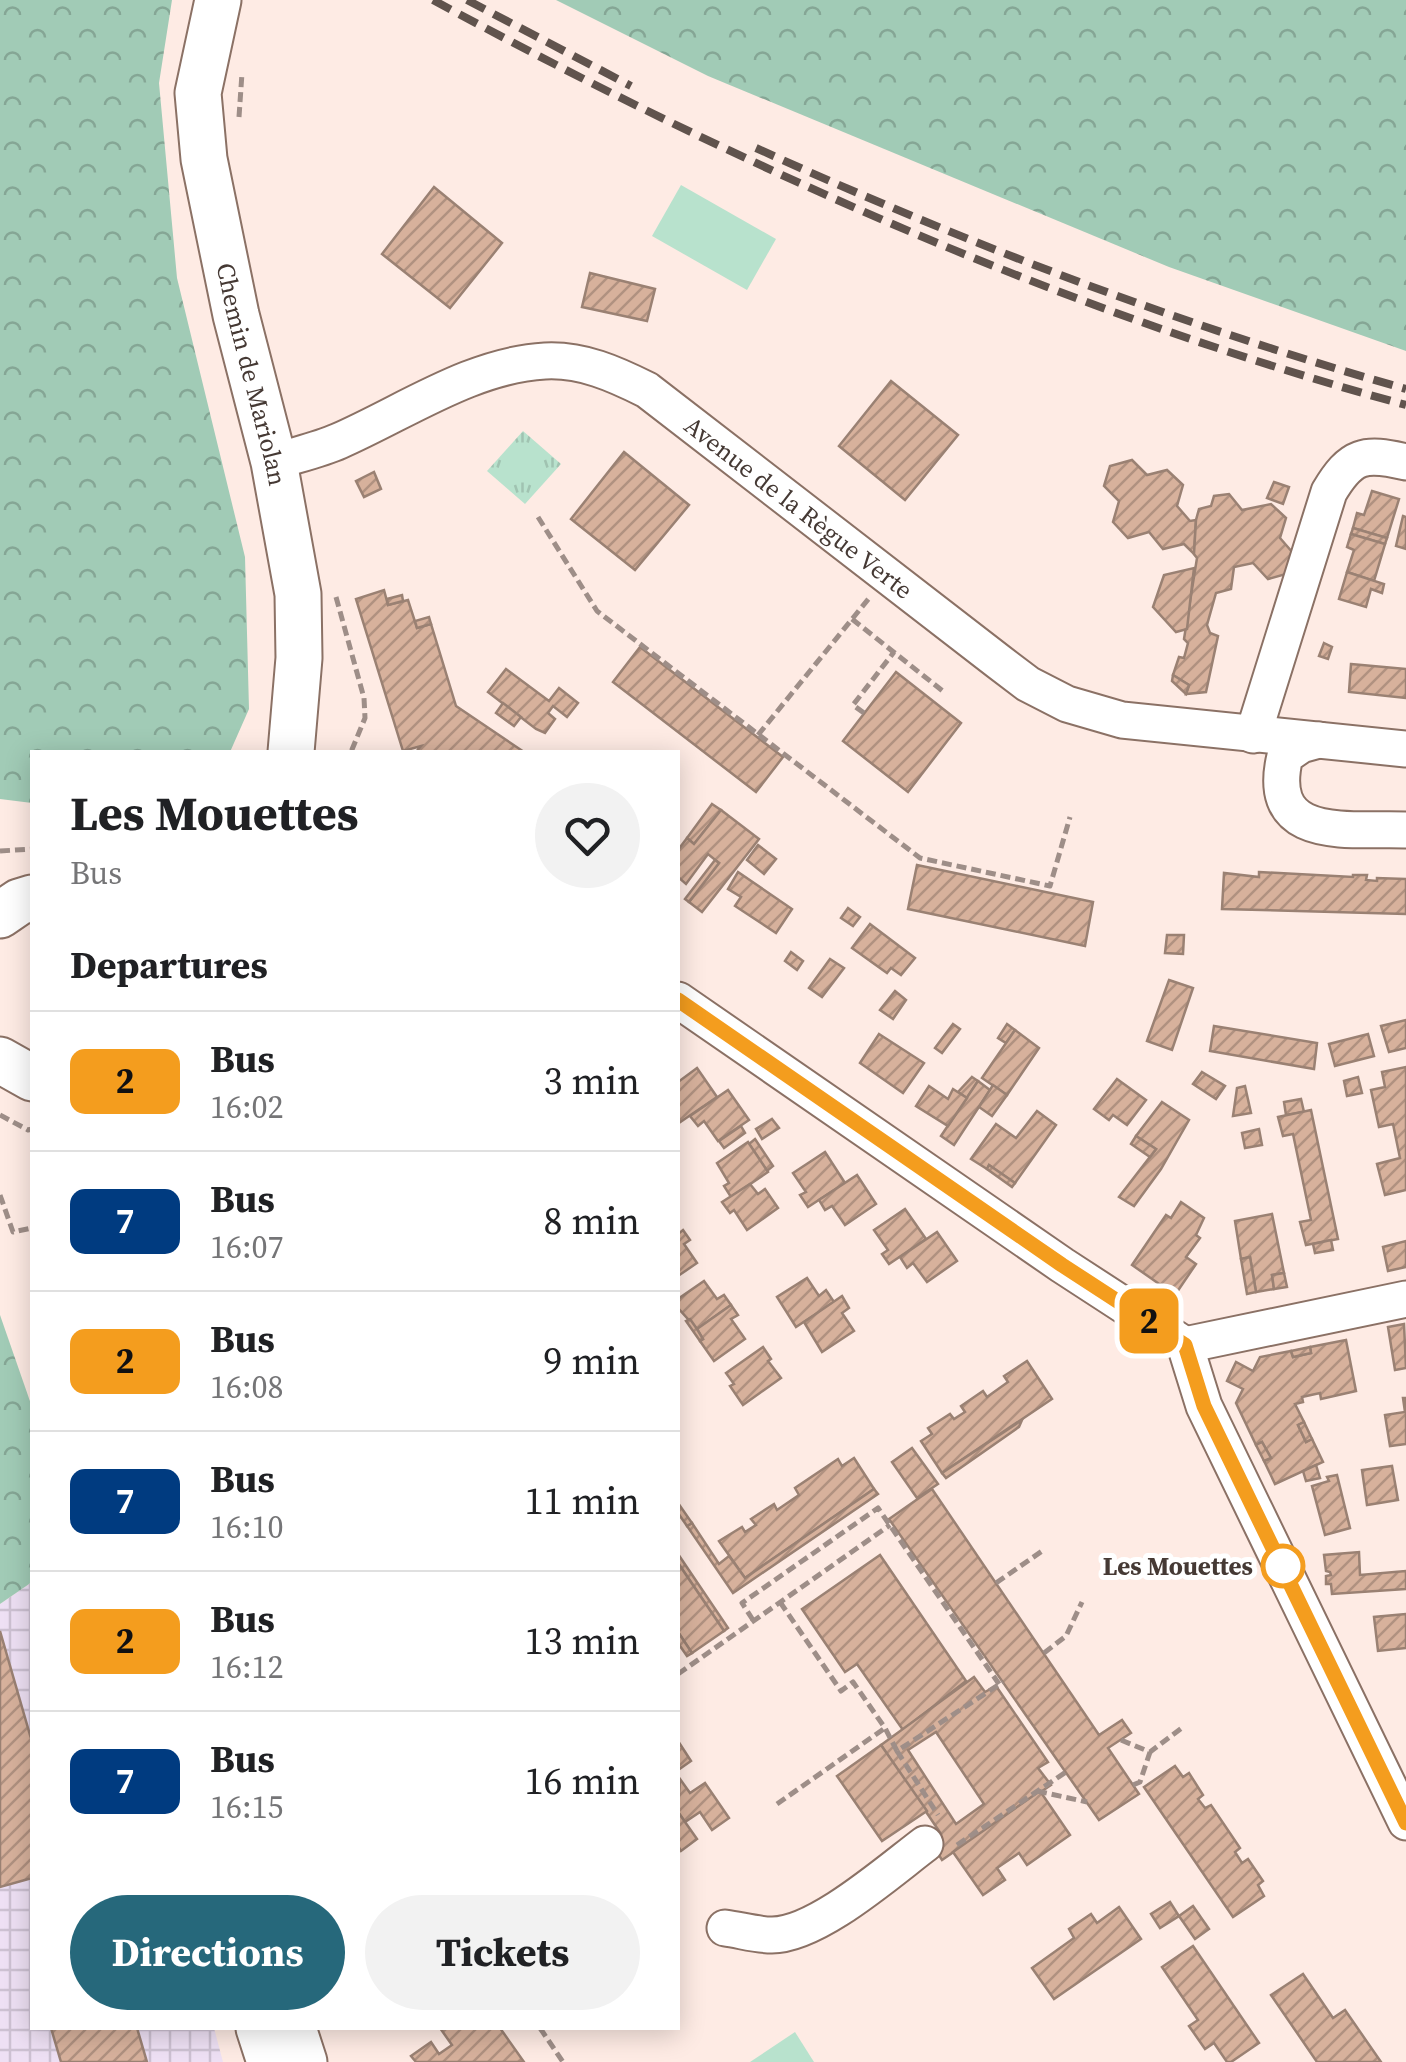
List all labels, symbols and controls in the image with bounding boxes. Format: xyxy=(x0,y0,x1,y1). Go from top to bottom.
street label: Chemin de Mariolan xyxy=(209,260,295,488)
street label: Avenue de la Règue Verte xyxy=(678,408,920,606)
text: Les Mouettes xyxy=(70,780,359,846)
button: heart xyxy=(535,783,640,888)
text: Bus xyxy=(70,851,122,895)
text: Departures xyxy=(70,939,268,991)
text: Bus xyxy=(210,1033,275,1085)
text: 3 min xyxy=(544,1055,640,1107)
text: 2 xyxy=(116,1057,134,1105)
text: 16:02 xyxy=(210,1085,284,1129)
text: Bus xyxy=(210,1173,275,1225)
text: 8 min xyxy=(544,1195,640,1247)
text: 7 xyxy=(116,1197,134,1245)
text: 16:07 xyxy=(210,1225,284,1269)
line badge: 2 xyxy=(1116,1288,1182,1354)
text: 2 xyxy=(1140,1297,1158,1345)
text: Bus xyxy=(210,1313,275,1365)
text: 9 min xyxy=(544,1335,640,1387)
text: 2 xyxy=(116,1337,134,1385)
text: 16:08 xyxy=(210,1365,284,1409)
text: Bus xyxy=(210,1453,275,1505)
text: 11 min xyxy=(525,1475,640,1527)
text: 7 xyxy=(116,1477,134,1525)
text: 16:10 xyxy=(210,1505,284,1549)
marker: Les Mouettes xyxy=(1262,1545,1304,1587)
place label: Les Mouettes xyxy=(1103,1549,1253,1583)
text: Bus xyxy=(210,1593,275,1645)
text: 13 min xyxy=(525,1615,640,1667)
text: 2 xyxy=(116,1617,134,1665)
text: 16:12 xyxy=(210,1645,284,1689)
text: Bus xyxy=(210,1733,275,1785)
text: 16 min xyxy=(525,1755,640,1807)
text: 7 xyxy=(116,1757,134,1805)
text: 16:15 xyxy=(210,1785,284,1829)
button: Directions xyxy=(70,1895,345,2010)
button: Tickets xyxy=(365,1895,640,2010)

